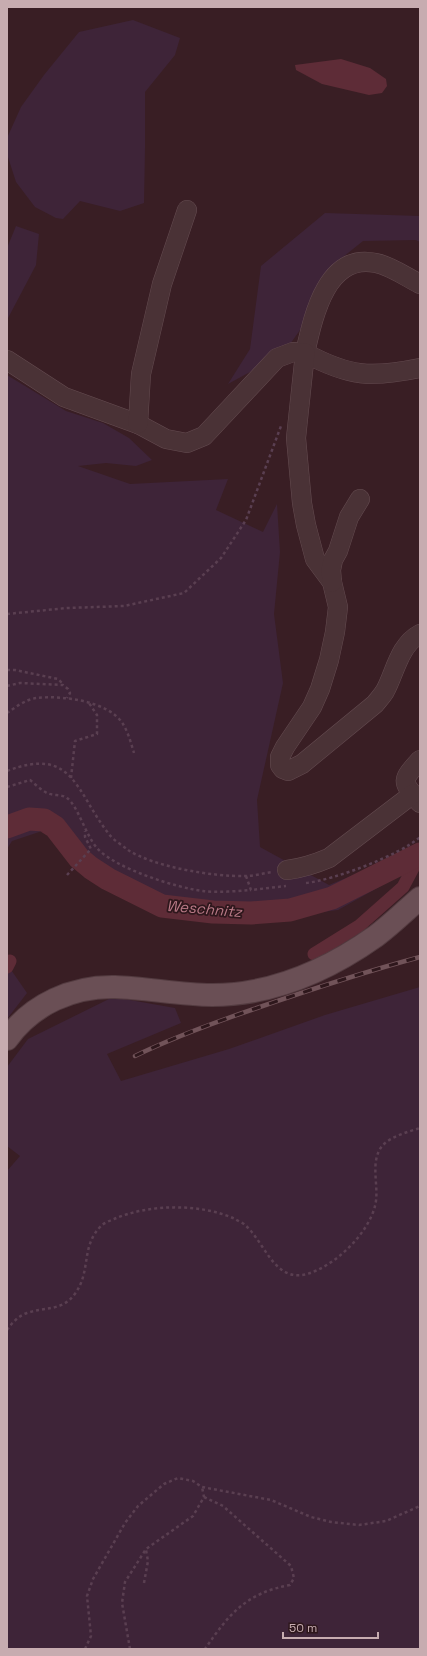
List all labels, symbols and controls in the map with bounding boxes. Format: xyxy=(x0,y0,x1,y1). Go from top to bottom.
water label: Weschnitz xyxy=(166,896,244,921)
scale bar xyxy=(283,1614,378,1640)
text: 50 m xyxy=(289,1620,317,1636)

